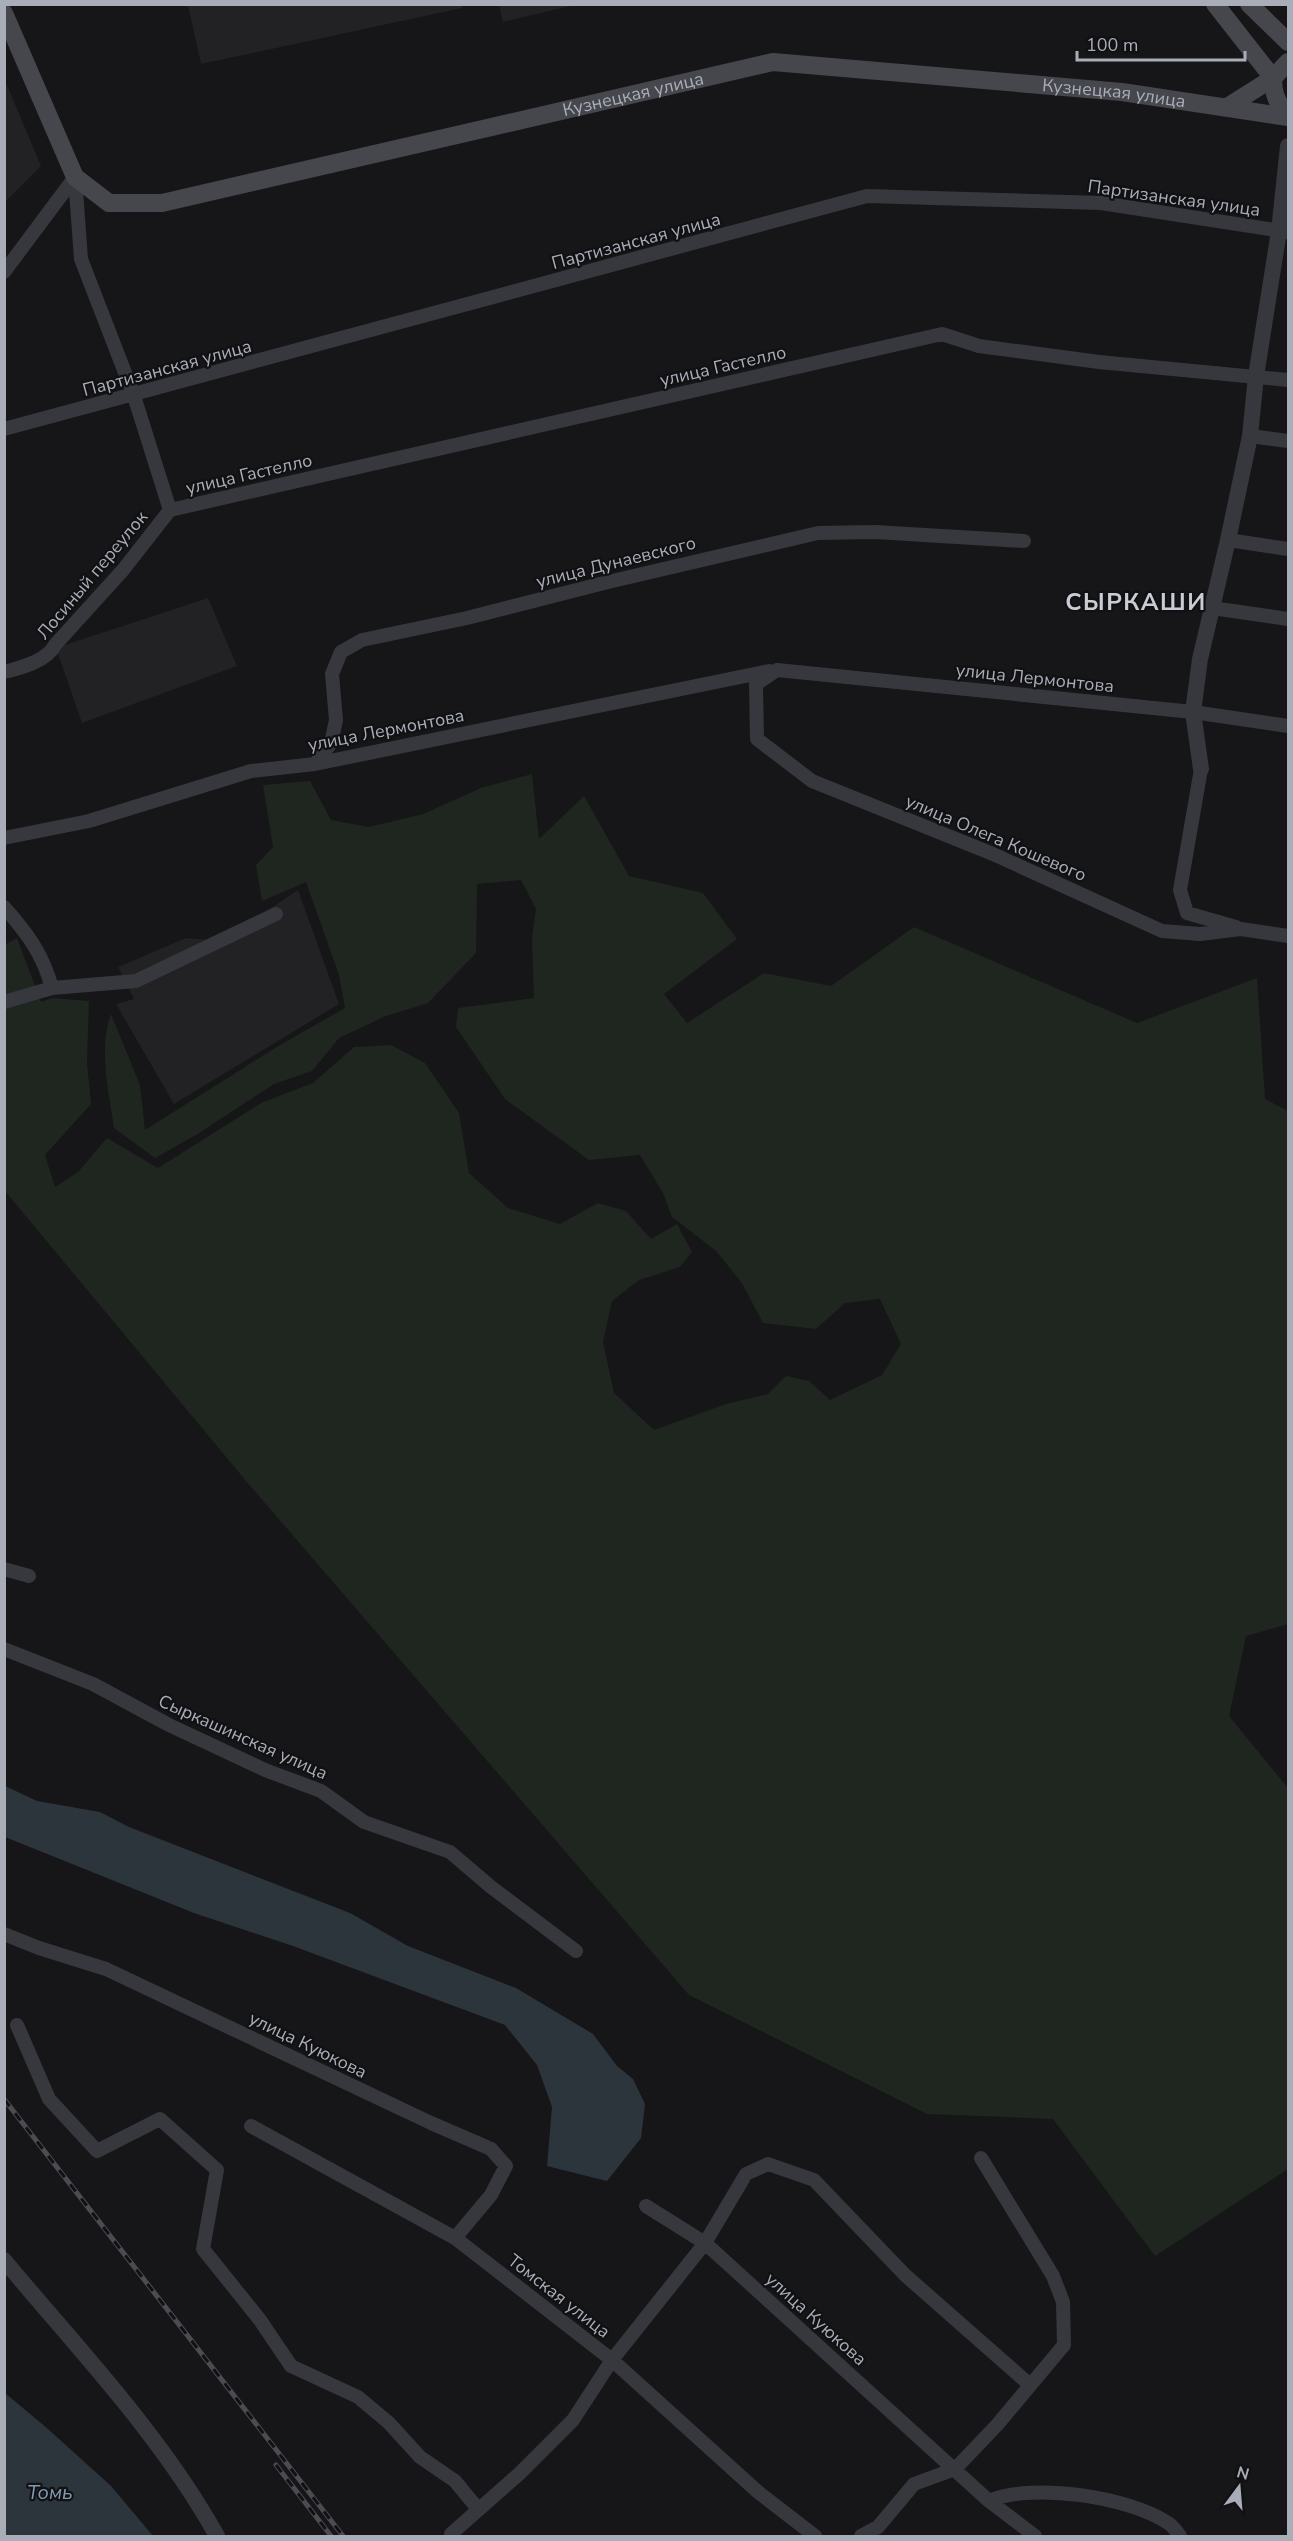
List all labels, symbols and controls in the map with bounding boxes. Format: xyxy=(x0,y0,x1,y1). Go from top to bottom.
scale bar xyxy=(1077,24,1245,62)
text: 100 m xyxy=(1086,33,1138,57)
street label: Кузнецкая улица xyxy=(560,66,706,122)
street label: Кузнецкая улица xyxy=(1041,73,1187,113)
street label: Партизанская улица xyxy=(1086,174,1262,222)
street label: Партизанская улица xyxy=(549,207,723,275)
street label: Партизанская улица xyxy=(80,334,254,402)
street label: улица Гастелло xyxy=(657,340,789,392)
street label: улица Гастелло xyxy=(183,448,315,500)
street label: Лосиный переулок xyxy=(31,505,153,644)
street label: улица Дунаевского xyxy=(534,531,698,593)
district label: СЫРКАШИ xyxy=(1065,586,1207,618)
street label: улица Лермонтова xyxy=(955,658,1115,698)
street label: улица Лермонтова xyxy=(306,703,466,757)
street label: улица Олега Кошевого xyxy=(902,789,1090,887)
street label: Сыркашинская улица xyxy=(155,1689,331,1785)
street label: улица Куюкова xyxy=(245,2006,371,2084)
street label: Томская улица xyxy=(503,2248,615,2344)
street label: улица Куюкова xyxy=(760,2267,872,2371)
north arrow xyxy=(1209,2457,1269,2517)
text: N xyxy=(1234,2461,1252,2486)
water label: Томь xyxy=(27,2479,73,2506)

